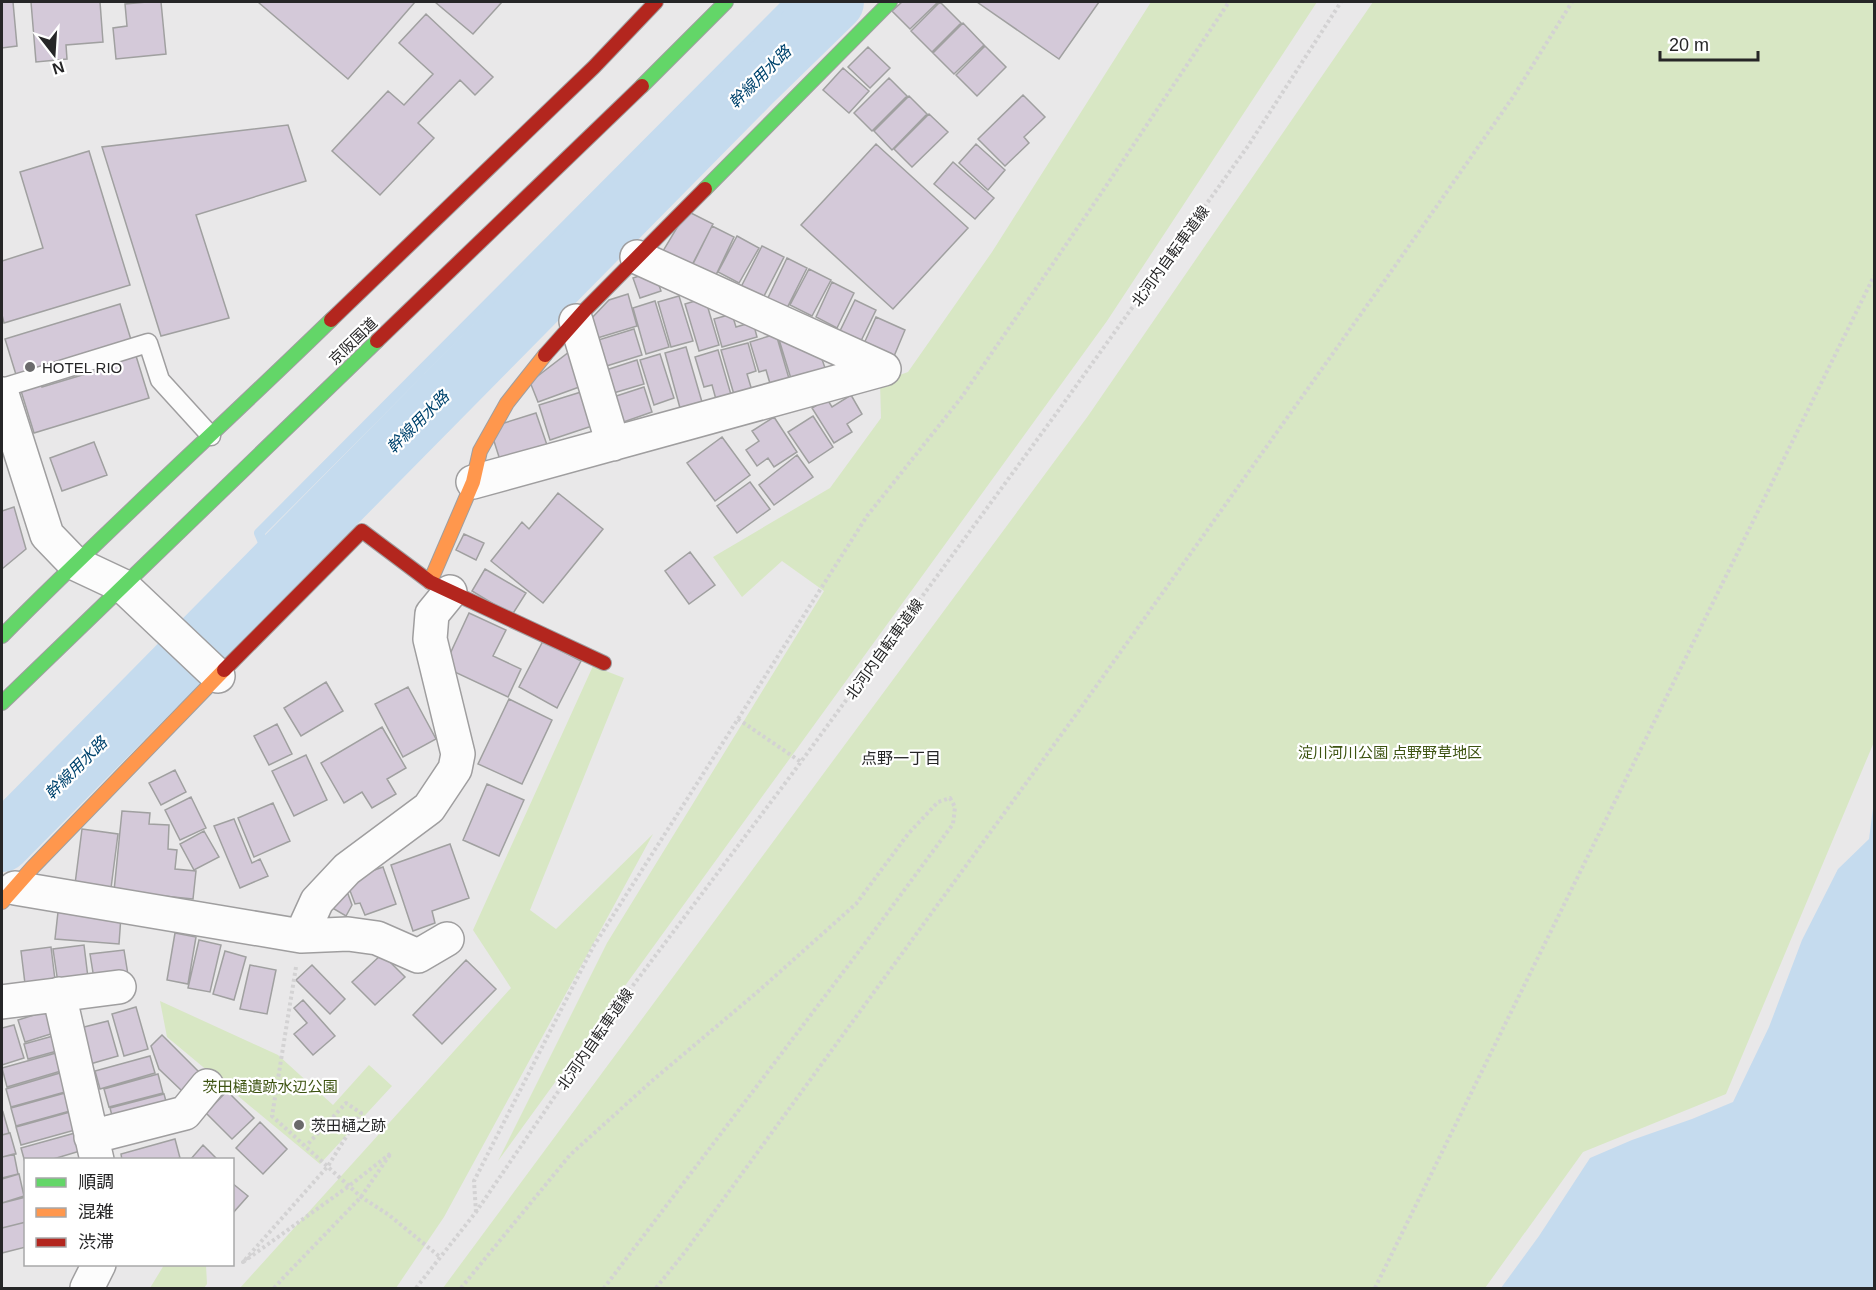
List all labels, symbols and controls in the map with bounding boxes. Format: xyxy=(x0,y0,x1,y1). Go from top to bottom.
north arrow xyxy=(24,24,84,84)
scale bar xyxy=(1660,24,1758,62)
text: 20 m xyxy=(1669,35,1709,55)
water label: 幹線用水路 xyxy=(726,41,796,111)
text: N xyxy=(50,58,66,78)
street label: 北河内自転車道線 xyxy=(1128,202,1212,310)
street label: 京阪国道 xyxy=(326,314,380,368)
place label: HOTEL RIO xyxy=(42,359,122,376)
marker: HOTEL RIO xyxy=(23,360,37,374)
water label: 幹線用水路 xyxy=(384,386,454,456)
street label: 北河内自転車道線 xyxy=(842,595,926,703)
water label: 幹線用水路 xyxy=(42,732,112,802)
park label: 淀川河川公園 点野野草地区 xyxy=(1298,744,1482,761)
district label: 点野一丁目 xyxy=(861,750,941,767)
street label: 北河内自転車道線 xyxy=(554,985,636,1093)
park label: 茨田樋遺跡水辺公園 xyxy=(202,1078,338,1095)
place label: 茨田樋之跡 xyxy=(311,1117,386,1134)
marker: 茨田樋之跡 xyxy=(292,1118,306,1132)
legend xyxy=(24,1158,234,1266)
text: 順調 xyxy=(78,1172,114,1192)
text: 混雑 xyxy=(78,1202,114,1222)
text: 渋滞 xyxy=(78,1232,114,1252)

